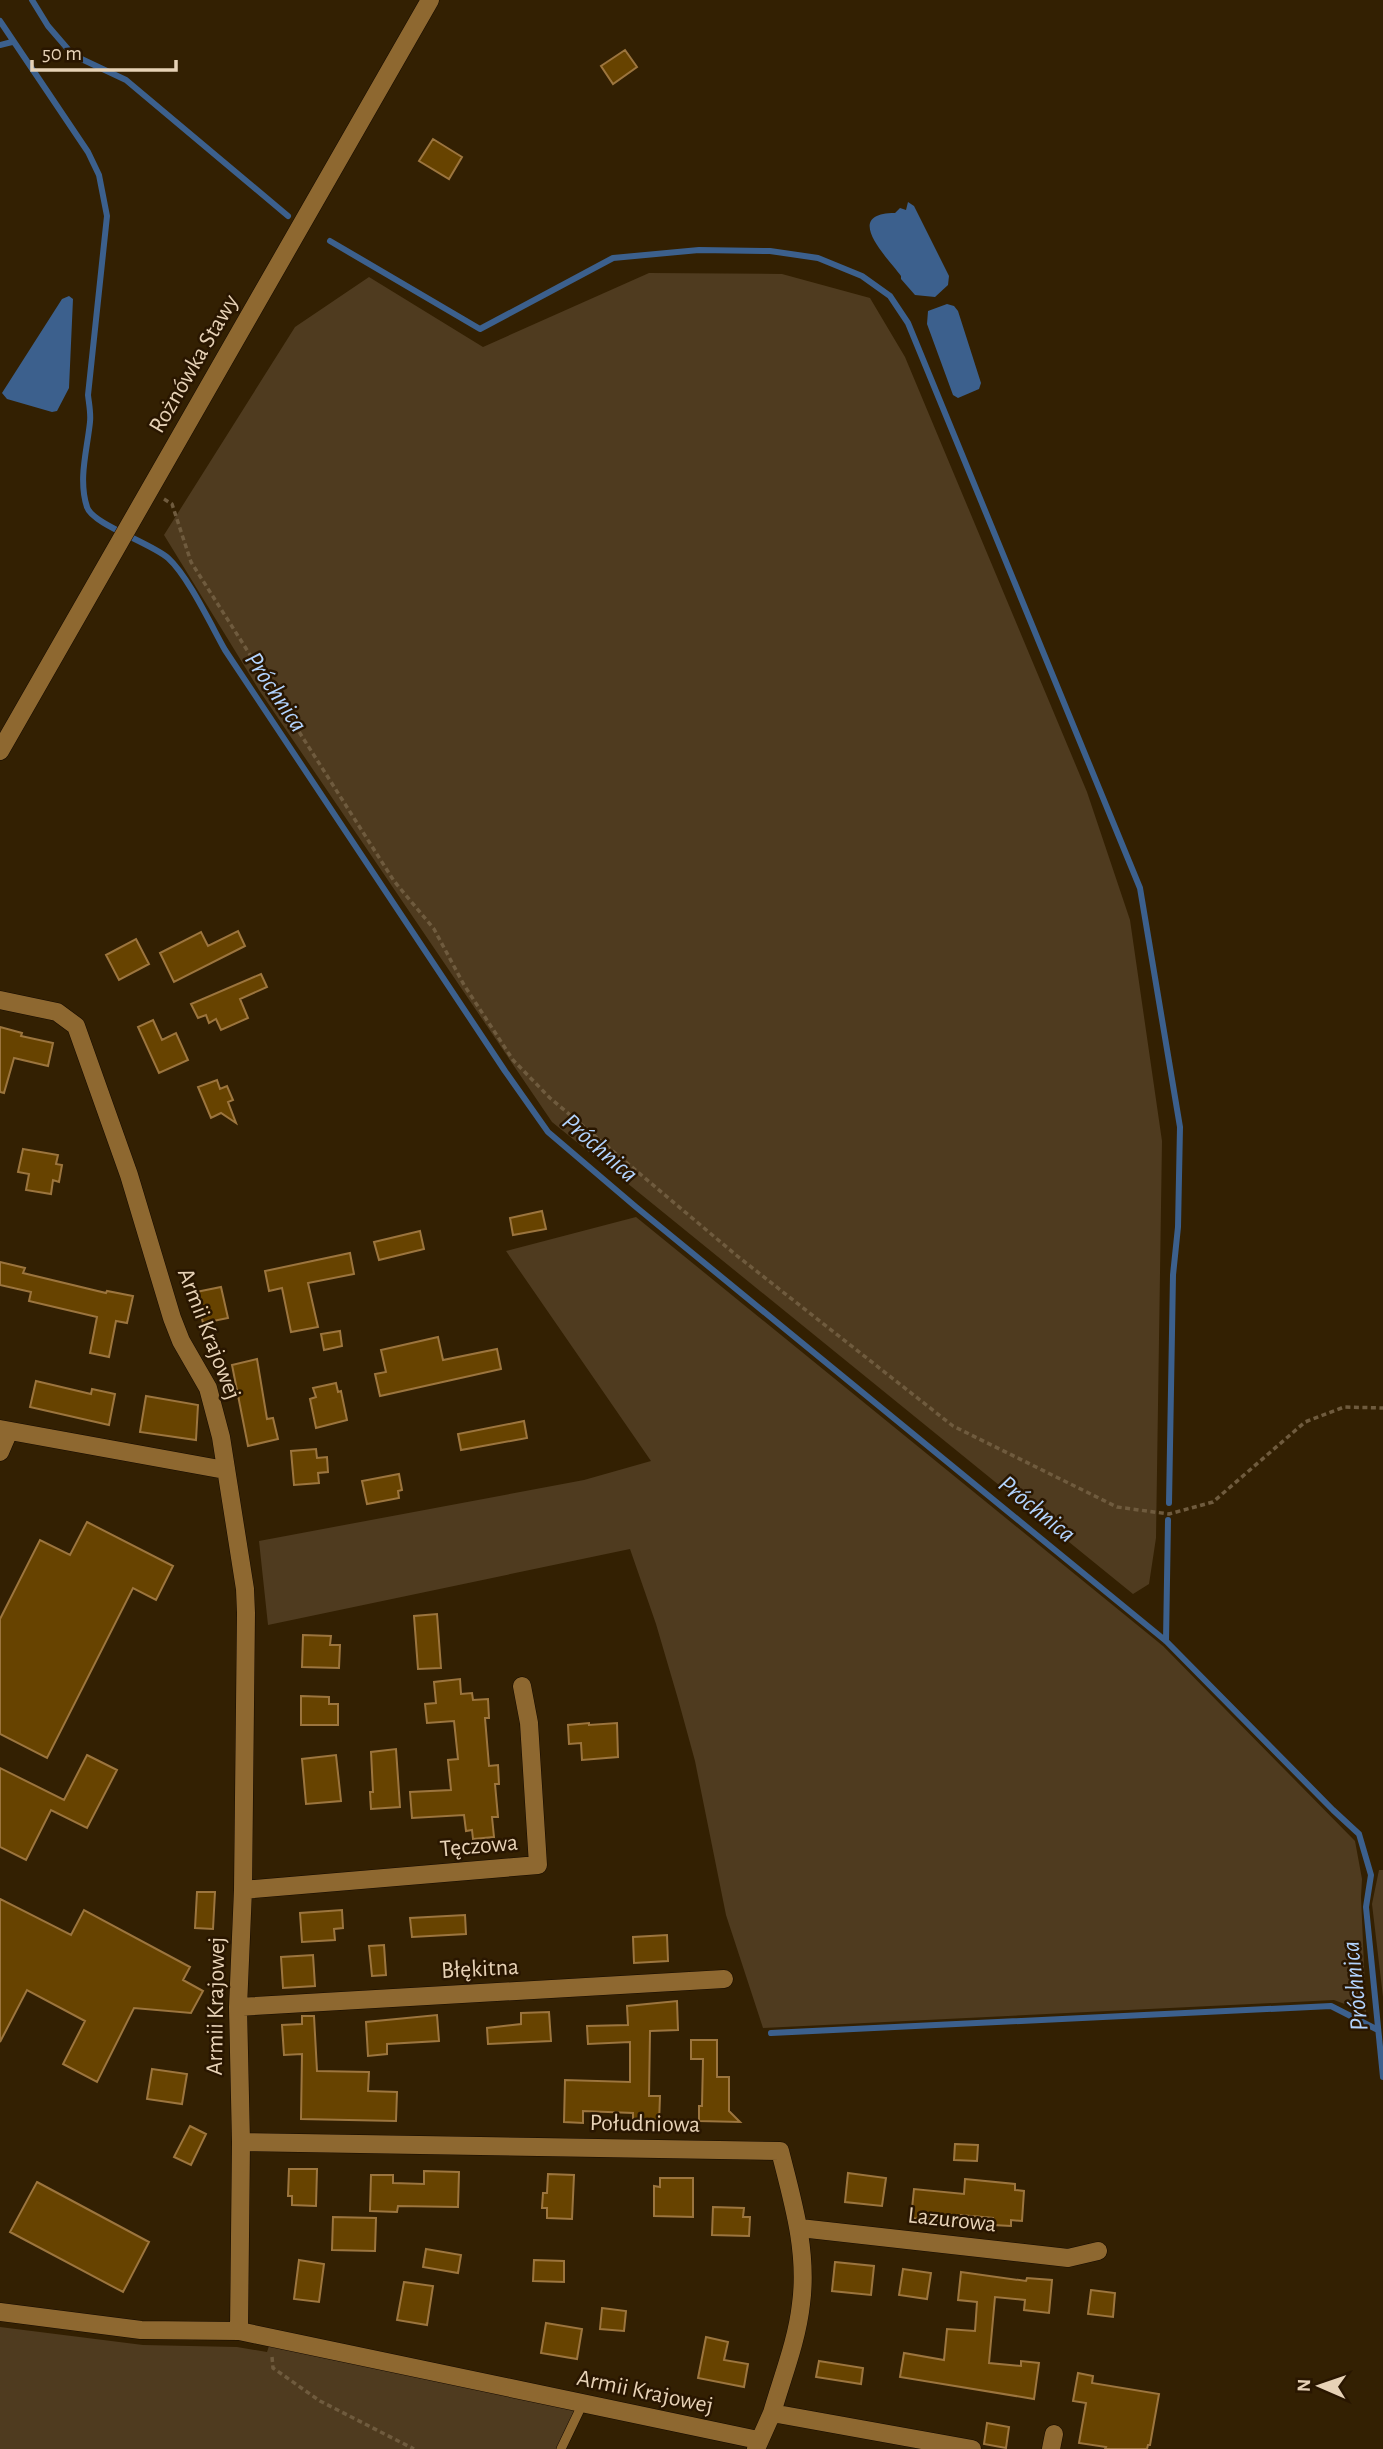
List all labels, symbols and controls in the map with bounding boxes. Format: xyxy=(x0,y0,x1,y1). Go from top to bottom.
scale bar xyxy=(32,28,175,72)
text: 50 m xyxy=(42,43,82,64)
street label: Rożnówka Stawy xyxy=(145,291,243,437)
water label: Próchnica xyxy=(240,647,312,737)
water label: Próchnica xyxy=(557,1108,643,1188)
street label: Armii Krajowej xyxy=(173,1265,245,1403)
water label: Próchnica xyxy=(994,1470,1080,1548)
street label: Tęczowa xyxy=(439,1831,519,1861)
street label: Armii Krajowej xyxy=(203,1936,229,2076)
water label: Próchnica xyxy=(1337,1940,1373,2032)
street label: Błękitna xyxy=(440,1955,520,1983)
street label: Południowa xyxy=(589,2111,701,2137)
street label: Lazurowa xyxy=(906,2203,998,2237)
north arrow xyxy=(1285,2351,1355,2421)
street label: Armii Krajowej xyxy=(575,2366,715,2418)
text: N xyxy=(1295,2379,1314,2392)

